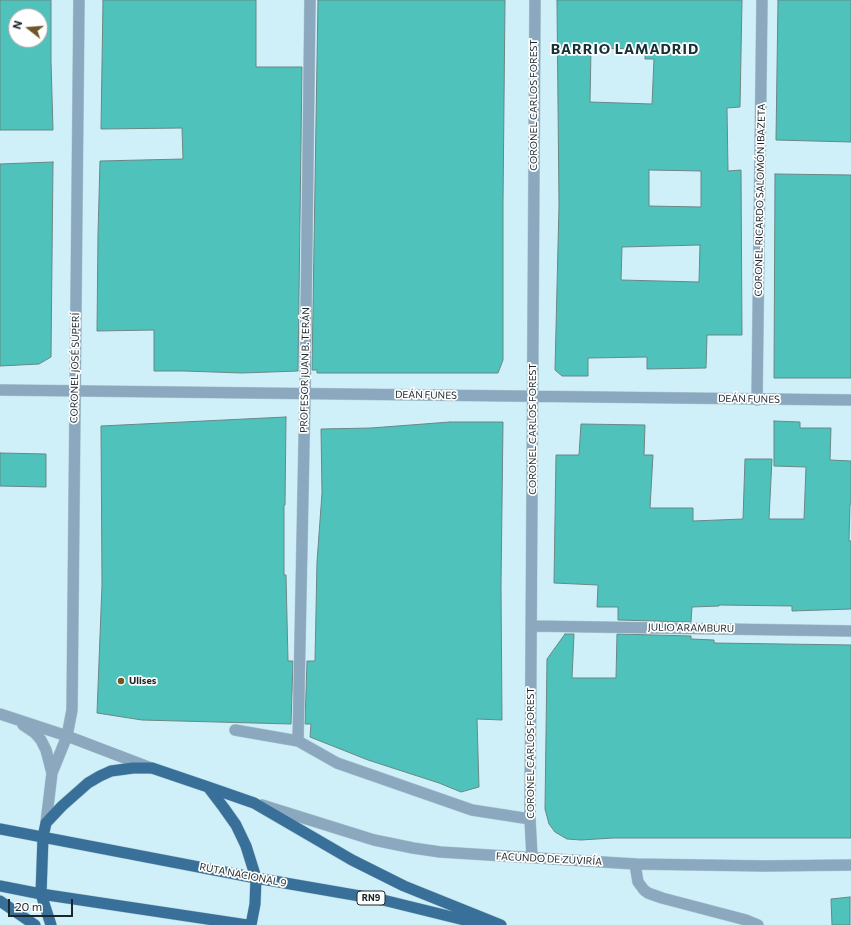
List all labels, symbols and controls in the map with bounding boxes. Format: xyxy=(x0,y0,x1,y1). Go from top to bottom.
north arrow xyxy=(8,8,48,48)
text: N xyxy=(10,19,24,30)
street label: CORONEL CARLOS FOREST xyxy=(528,39,540,171)
district label: BARRIO LAMADRID xyxy=(551,41,699,57)
street label: CORONEL RICARDO SALOMÓN IBAZETA xyxy=(752,104,768,296)
street label: PROFESOR JUAN B. TERÁN xyxy=(298,307,312,433)
street label: CORONEL JOSÉ SUPERÍ xyxy=(68,313,82,423)
street label: CORONEL CARLOS FOREST xyxy=(527,363,539,495)
street label: DEÁN FUNES xyxy=(395,388,457,402)
street label: DEÁN FUNES xyxy=(718,392,780,406)
street label: JULIO ARAMBURU xyxy=(648,621,734,635)
place label: Ulises xyxy=(129,675,156,687)
marker: Ulises xyxy=(116,676,126,686)
street label: CORONEL CARLOS FOREST xyxy=(525,687,537,819)
street label: FACUNDO DE ZUVIRÍA xyxy=(496,850,602,868)
street label: RUTA NACIONAL 9 xyxy=(199,861,287,889)
scale bar xyxy=(10,891,75,917)
road number: RN9 xyxy=(357,891,385,905)
text: 20 m xyxy=(15,899,42,913)

